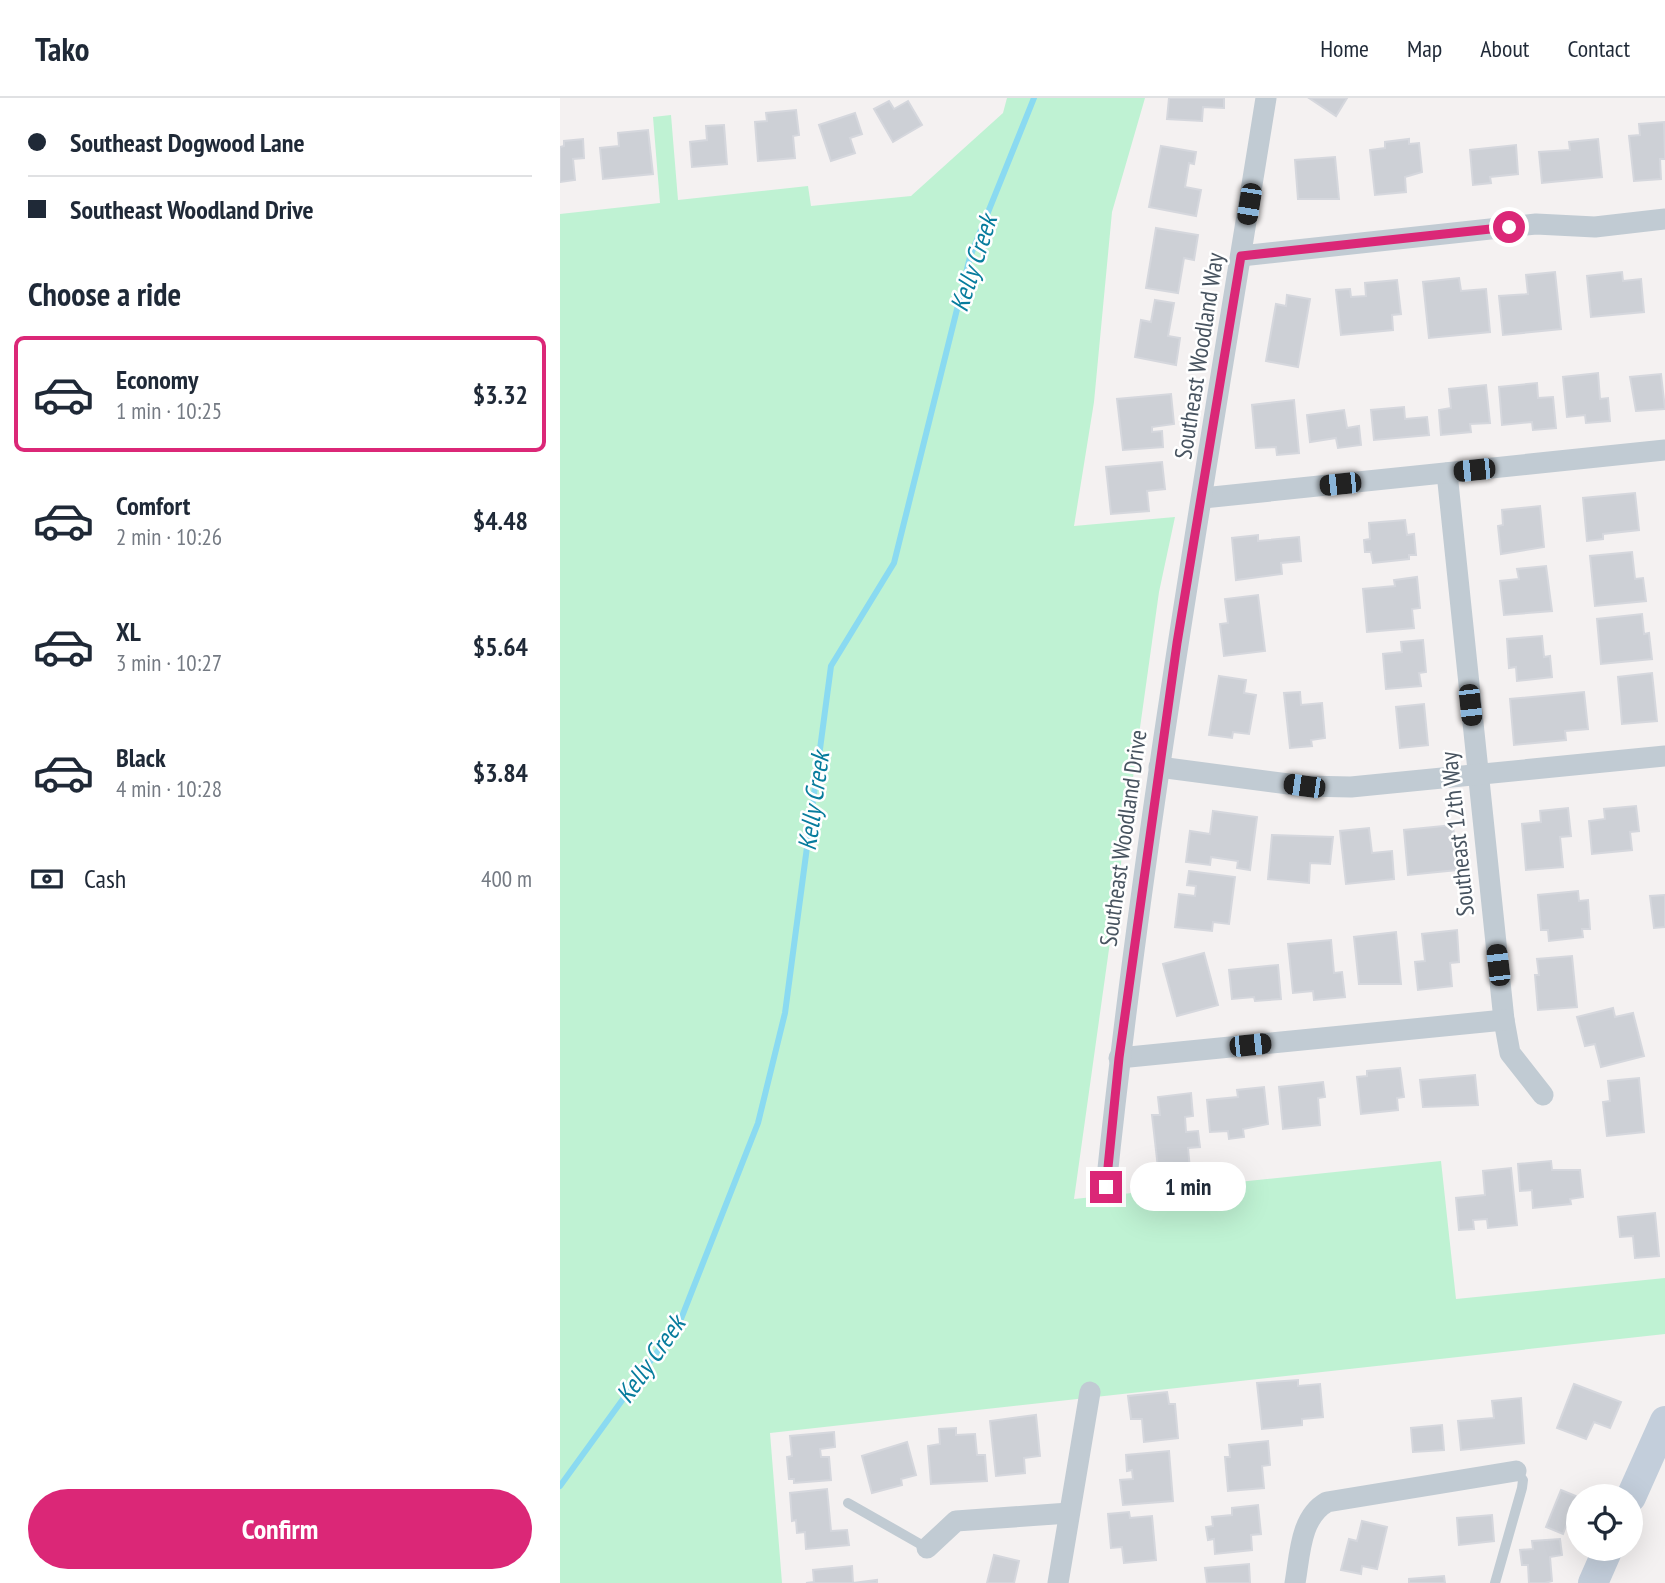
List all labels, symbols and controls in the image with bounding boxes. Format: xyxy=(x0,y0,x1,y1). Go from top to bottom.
text: Tako xyxy=(35,27,89,70)
text: Home xyxy=(1320,33,1369,64)
text: Map xyxy=(1407,33,1442,64)
text: About xyxy=(1480,33,1529,64)
text: Contact xyxy=(1567,33,1630,64)
text: Southeast Dogwood Lane xyxy=(70,126,305,159)
car xyxy=(1236,182,1263,226)
text: Southeast Woodland Drive xyxy=(70,193,314,226)
water label: Kelly Creek xyxy=(942,208,1005,315)
route start xyxy=(1493,211,1525,243)
street label: Southeast Woodland Way xyxy=(1167,251,1231,461)
text: Choose a ride xyxy=(28,273,181,315)
icon: car xyxy=(32,363,95,426)
text: Economy xyxy=(116,363,198,396)
text: $3.32 xyxy=(473,378,528,411)
text: 1 min · 10:25 xyxy=(116,396,222,425)
car xyxy=(1453,457,1496,483)
car xyxy=(1319,471,1362,497)
icon: car xyxy=(32,489,95,552)
text: Comfort xyxy=(116,489,190,522)
text: $4.48 xyxy=(473,504,528,537)
text: 2 min · 10:26 xyxy=(116,522,222,551)
icon: car xyxy=(32,615,95,678)
text: XL xyxy=(116,615,141,648)
text: $5.64 xyxy=(473,630,528,663)
text: 3 min · 10:27 xyxy=(116,648,222,677)
car xyxy=(1458,683,1483,727)
street label: Southeast Woodland Drive xyxy=(1092,728,1154,948)
icon: car xyxy=(32,741,95,804)
text: Black xyxy=(116,741,166,774)
water label: Kelly Creek xyxy=(790,747,837,852)
street label: Southeast 12th Way xyxy=(1433,750,1481,918)
text: $3.84 xyxy=(473,756,528,789)
car xyxy=(1282,773,1327,799)
text: 4 min · 10:28 xyxy=(116,774,222,803)
icon: cash xyxy=(28,860,66,898)
text: Cash xyxy=(84,862,126,895)
text: 400 m xyxy=(481,864,532,893)
car xyxy=(1486,943,1511,987)
car xyxy=(1229,1032,1272,1058)
callout: 1 min xyxy=(1130,1162,1246,1212)
route end xyxy=(1090,1171,1122,1203)
text: 1 min xyxy=(1165,1172,1211,1201)
water label: Kelly Creek xyxy=(608,1307,694,1409)
map controls xyxy=(1566,1484,1643,1561)
button: locate xyxy=(1566,1484,1643,1561)
button: Confirm xyxy=(28,1489,532,1569)

